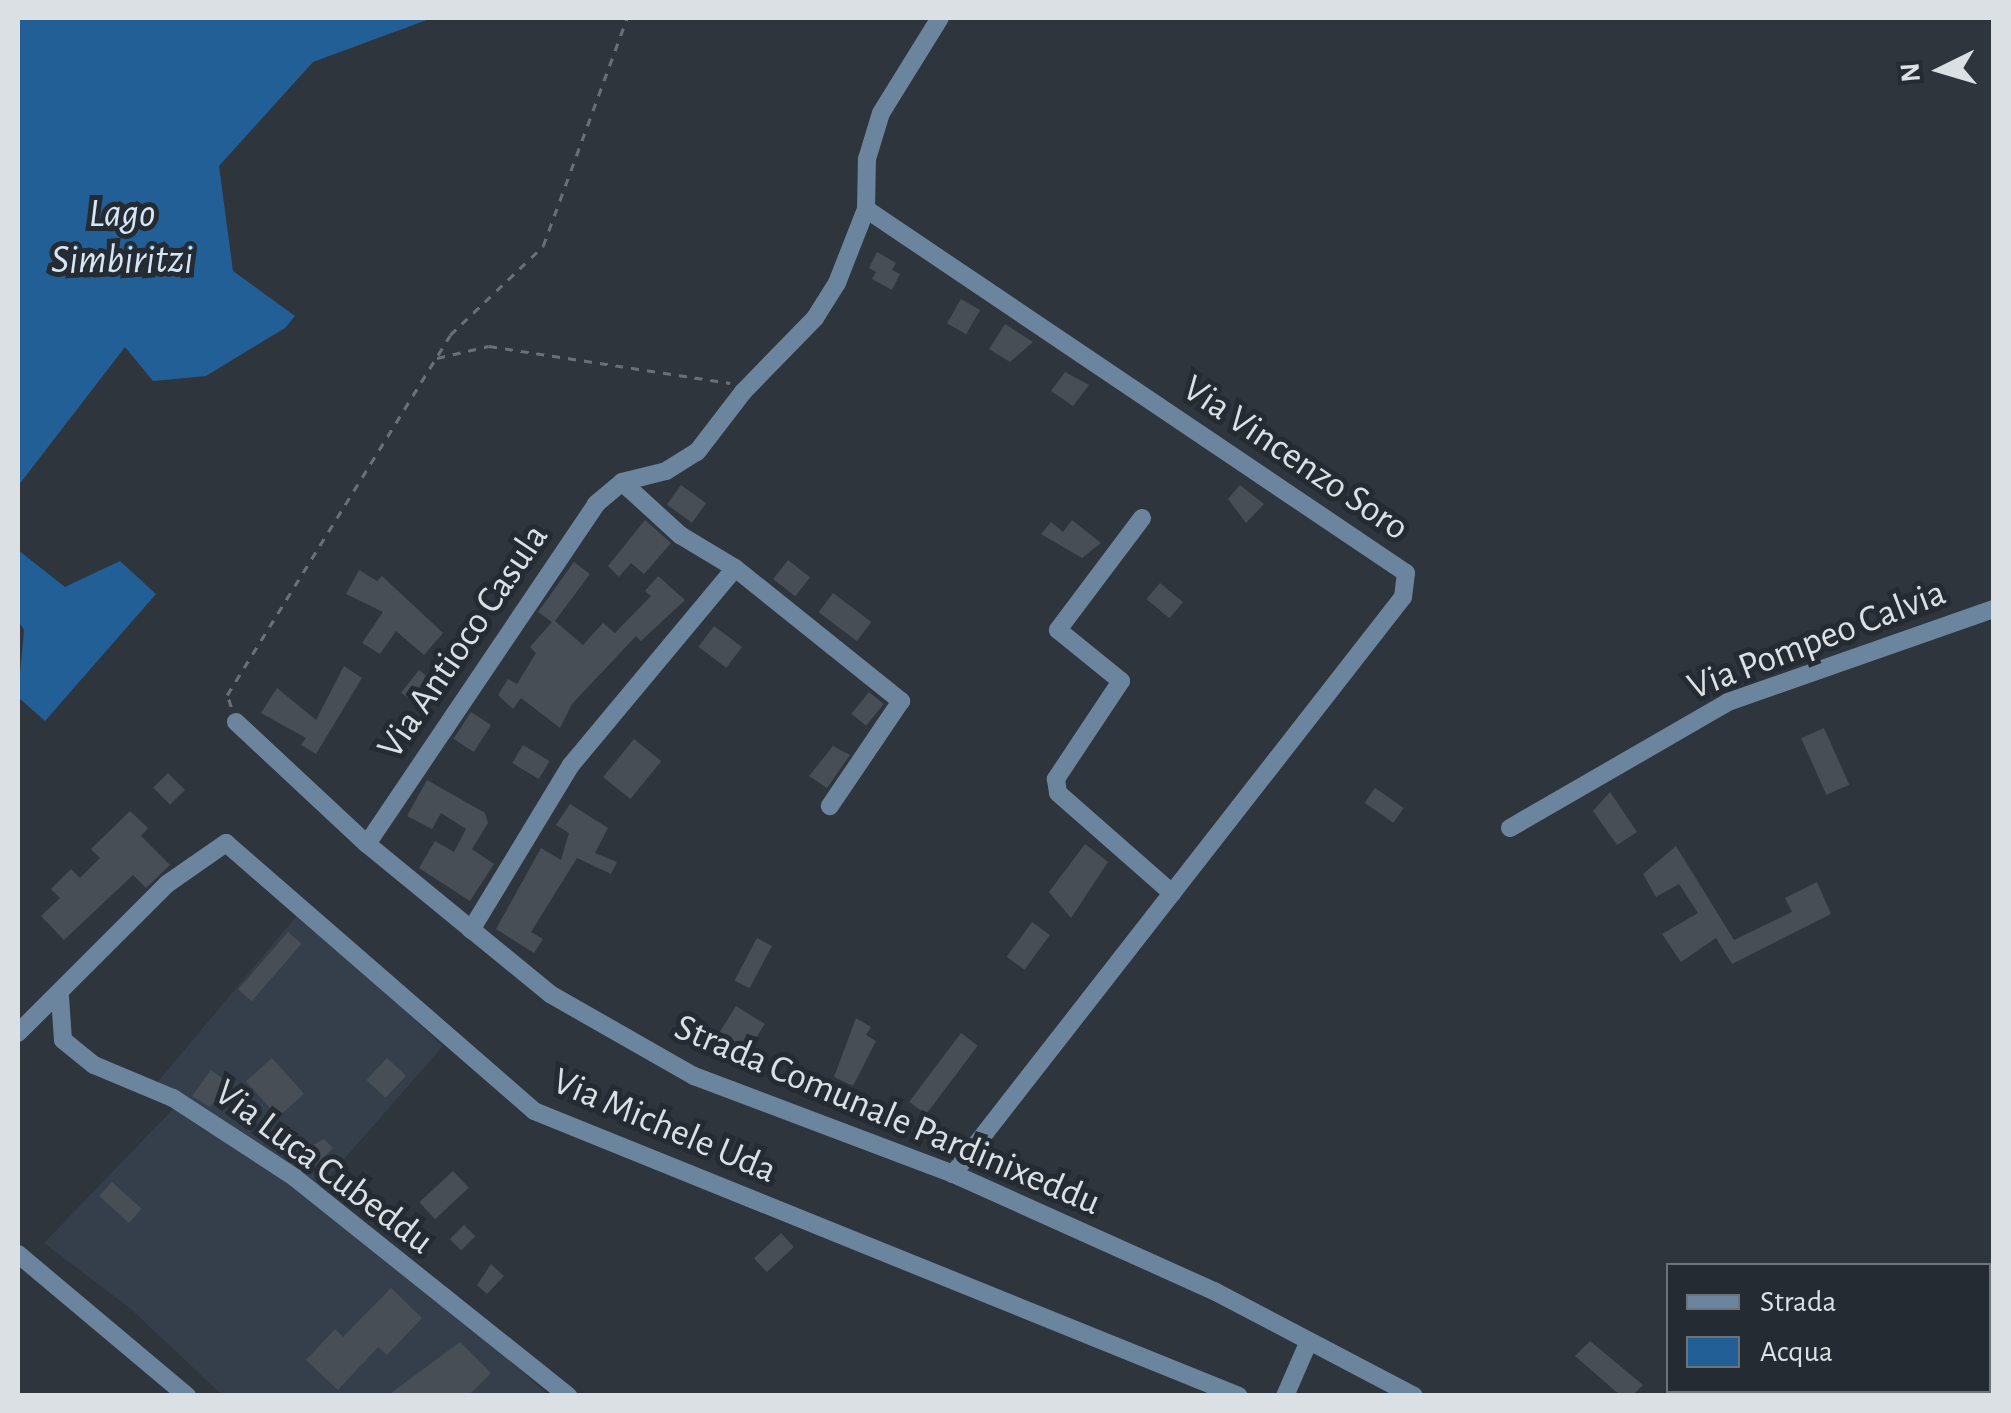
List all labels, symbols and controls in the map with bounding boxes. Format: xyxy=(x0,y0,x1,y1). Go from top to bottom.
north arrow xyxy=(1891,20,1991,120)
text: N xyxy=(1896,62,1926,84)
water label: Lago Simbiritzi xyxy=(51,190,193,284)
street label: Via Vincenzo Soro xyxy=(1173,367,1417,551)
street label: Via Antioco Casula xyxy=(369,516,559,768)
street label: Via Pompeo Calvia xyxy=(1682,571,1952,711)
street label: Strada Comunale Pardinixeddu xyxy=(667,1006,1107,1226)
street label: Via Michele Uda xyxy=(545,1059,783,1195)
street label: Via Luca Cubeddu xyxy=(205,1071,441,1265)
legend xyxy=(1666,1263,1991,1393)
text: Strada xyxy=(1760,1287,1836,1317)
text: Acqua xyxy=(1760,1337,1833,1367)

